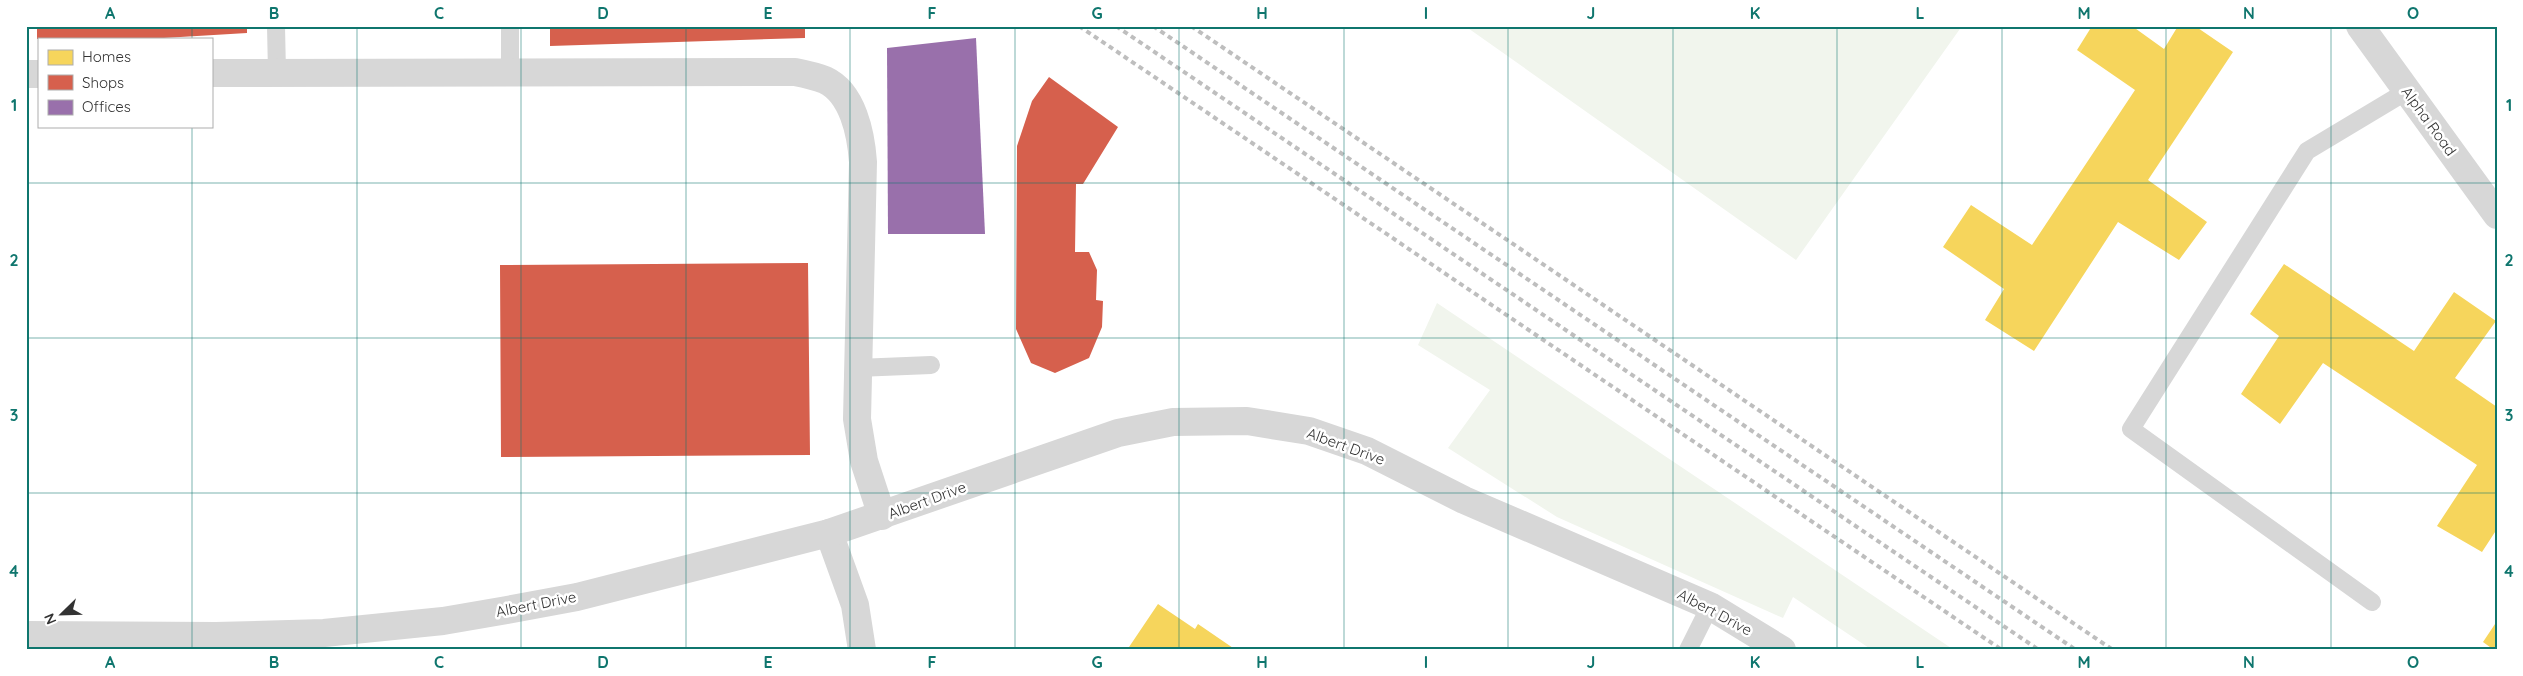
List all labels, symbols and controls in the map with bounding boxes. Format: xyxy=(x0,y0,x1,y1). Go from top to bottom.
text: A xyxy=(105,3,116,23)
text: B xyxy=(269,3,279,23)
text: C xyxy=(434,3,444,23)
text: D xyxy=(597,3,609,23)
text: E xyxy=(763,3,773,23)
text: F xyxy=(928,3,937,23)
text: G xyxy=(1091,3,1103,23)
text: H xyxy=(1256,3,1268,23)
text: I xyxy=(1424,3,1428,23)
text: J xyxy=(1587,3,1595,23)
text: K xyxy=(1750,3,1760,23)
text: L xyxy=(1916,3,1925,23)
text: M xyxy=(2077,3,2091,23)
text: N xyxy=(2243,3,2255,23)
text: O xyxy=(2407,3,2419,23)
legend xyxy=(38,38,212,128)
text: Homes xyxy=(82,47,131,66)
text: Shops xyxy=(82,73,124,92)
street label: Alpha Road xyxy=(2397,83,2461,159)
text: 1 xyxy=(11,95,17,115)
text: 1 xyxy=(2506,95,2512,115)
text: Offices xyxy=(82,97,131,116)
text: 2 xyxy=(9,250,19,270)
text: 2 xyxy=(2504,250,2514,270)
text: 3 xyxy=(10,405,18,425)
text: 3 xyxy=(2505,405,2513,425)
street label: Albert Drive xyxy=(1304,423,1388,469)
street label: Albert Drive xyxy=(885,477,969,523)
text: 4 xyxy=(9,561,19,581)
text: 4 xyxy=(2504,561,2514,581)
street label: Albert Drive xyxy=(1674,584,1756,640)
street label: Albert Drive xyxy=(494,587,578,621)
north arrow xyxy=(38,588,88,638)
text: N xyxy=(40,611,60,627)
text: A xyxy=(105,652,116,672)
text: B xyxy=(269,652,279,672)
text: C xyxy=(434,652,444,672)
text: D xyxy=(597,652,609,672)
text: E xyxy=(763,652,773,672)
text: F xyxy=(928,652,937,672)
text: G xyxy=(1091,652,1103,672)
text: H xyxy=(1256,652,1268,672)
text: I xyxy=(1424,652,1428,672)
text: J xyxy=(1587,652,1595,672)
text: K xyxy=(1750,652,1760,672)
text: L xyxy=(1916,652,1925,672)
text: M xyxy=(2077,652,2091,672)
text: N xyxy=(2243,652,2255,672)
text: O xyxy=(2407,652,2419,672)

